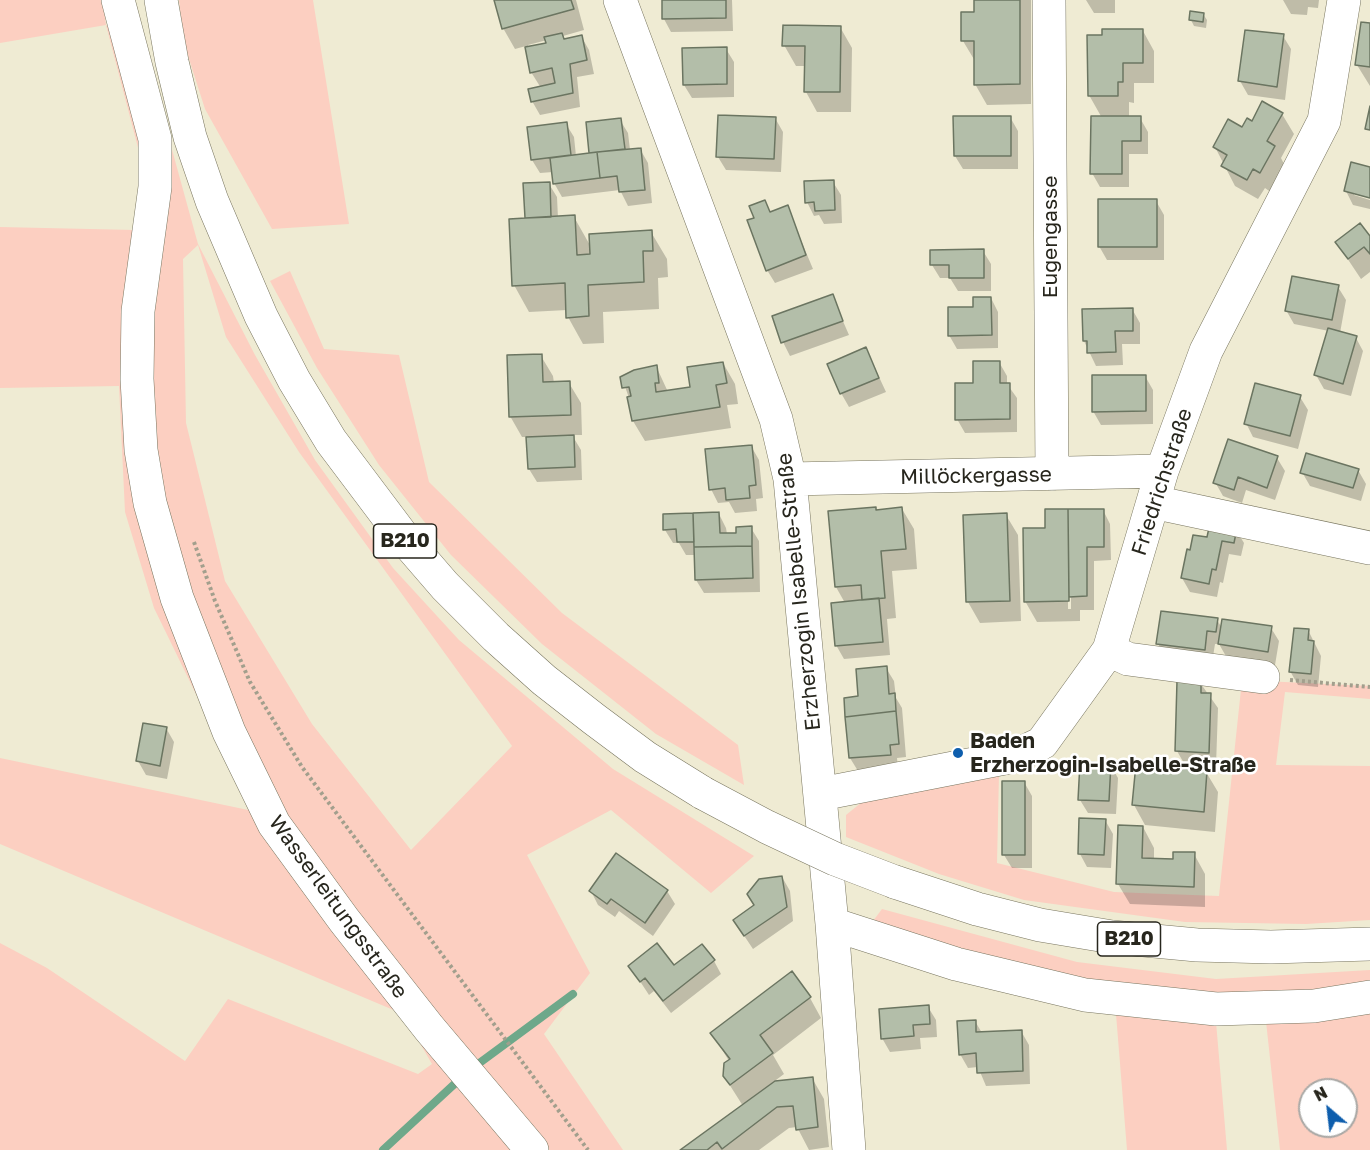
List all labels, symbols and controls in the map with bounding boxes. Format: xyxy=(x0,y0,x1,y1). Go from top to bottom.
street label: Eugengasse xyxy=(1037,176,1063,298)
street label: Friedrichstraße xyxy=(1126,405,1198,559)
street label: Erzherzogin Isabelle-Straße xyxy=(772,452,826,732)
street label: Millöckergasse xyxy=(900,462,1052,490)
road number: B210 xyxy=(374,524,436,558)
place label: Baden Erzherzogin-Isabelle-Straße xyxy=(970,728,1256,778)
marker: Baden Erzherzogin-Isabelle-Straße xyxy=(951,746,965,760)
street label: Wasserleitungsstraße xyxy=(263,811,413,1003)
road number: B210 xyxy=(1098,922,1160,956)
north arrow xyxy=(1298,1078,1358,1138)
text: N xyxy=(1310,1082,1331,1106)

